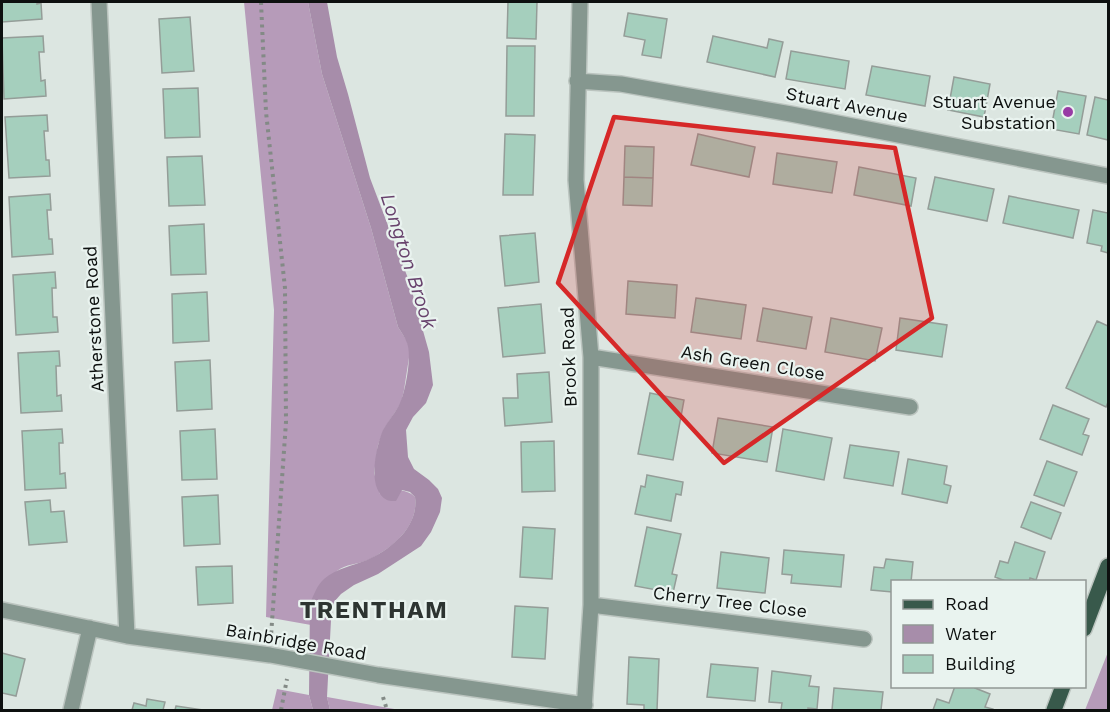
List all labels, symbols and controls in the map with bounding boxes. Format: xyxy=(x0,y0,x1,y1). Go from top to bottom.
street label: Stuart Avenue xyxy=(784,82,910,127)
place label: Stuart Avenue Substation xyxy=(932,91,1056,133)
marker: Stuart Avenue Substation xyxy=(1061,105,1075,119)
water label: Longton Brook xyxy=(376,190,443,333)
street label: Atherstone Road xyxy=(79,245,108,393)
street label: Brook Road xyxy=(556,307,581,408)
street label: Ash Green Close xyxy=(680,341,826,384)
legend xyxy=(891,580,1086,688)
street label: Cherry Tree Close xyxy=(652,582,808,621)
text: Road xyxy=(945,593,989,614)
district label: TRENTHAM xyxy=(300,596,448,624)
street label: Bainbridge Road xyxy=(224,619,368,664)
text: Water xyxy=(945,623,997,644)
text: Building xyxy=(945,653,1015,674)

